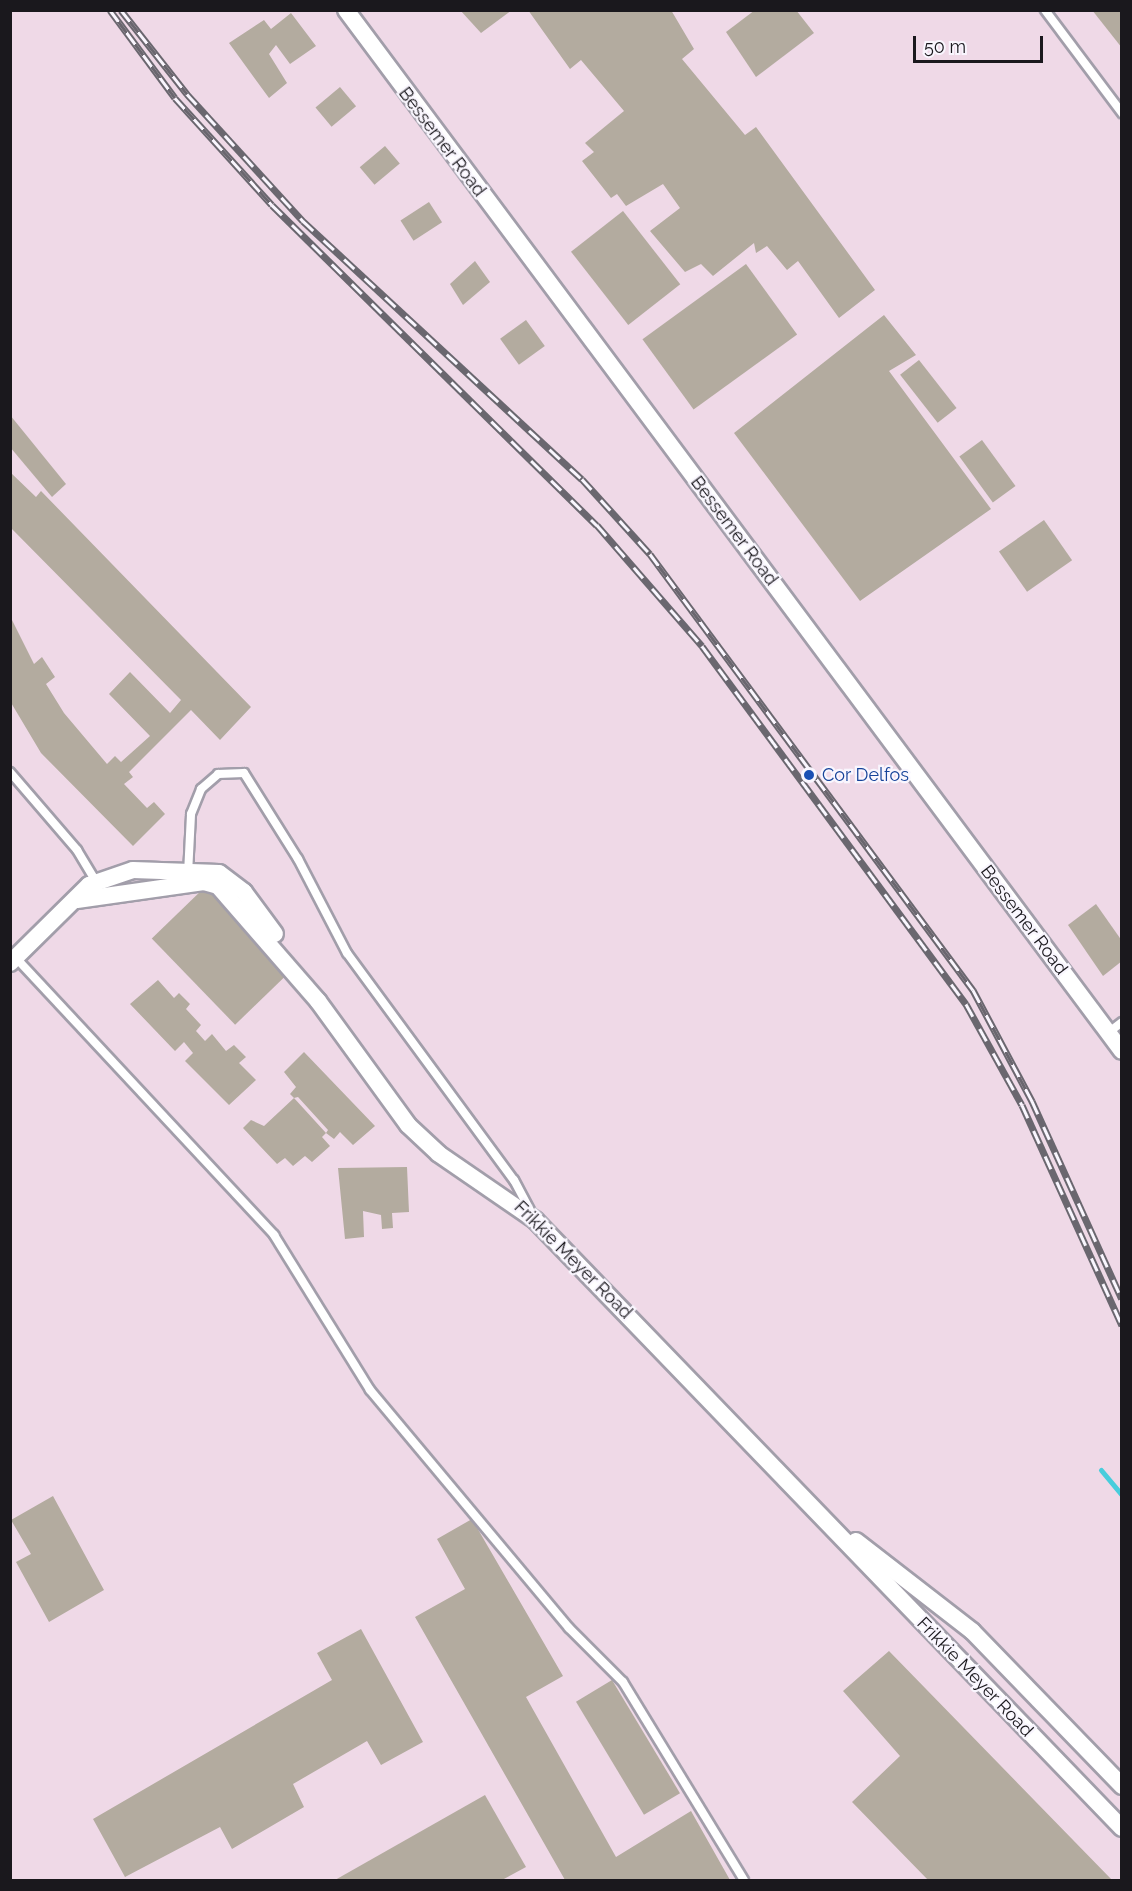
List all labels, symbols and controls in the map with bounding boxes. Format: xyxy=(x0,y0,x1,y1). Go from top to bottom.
scale bar xyxy=(916,24,1046,62)
text: 50 m xyxy=(924,36,966,57)
street label: Bessemer Road xyxy=(394,83,490,201)
street label: Bessemer Road xyxy=(686,472,782,590)
place label: Cor Delfos xyxy=(822,764,909,786)
marker: Cor Delfos xyxy=(800,766,818,784)
street label: Bessemer Road xyxy=(976,861,1072,979)
street label: Frikkie Meyer Road xyxy=(509,1196,637,1324)
street label: Frikkie Meyer Road xyxy=(912,1613,1038,1741)

